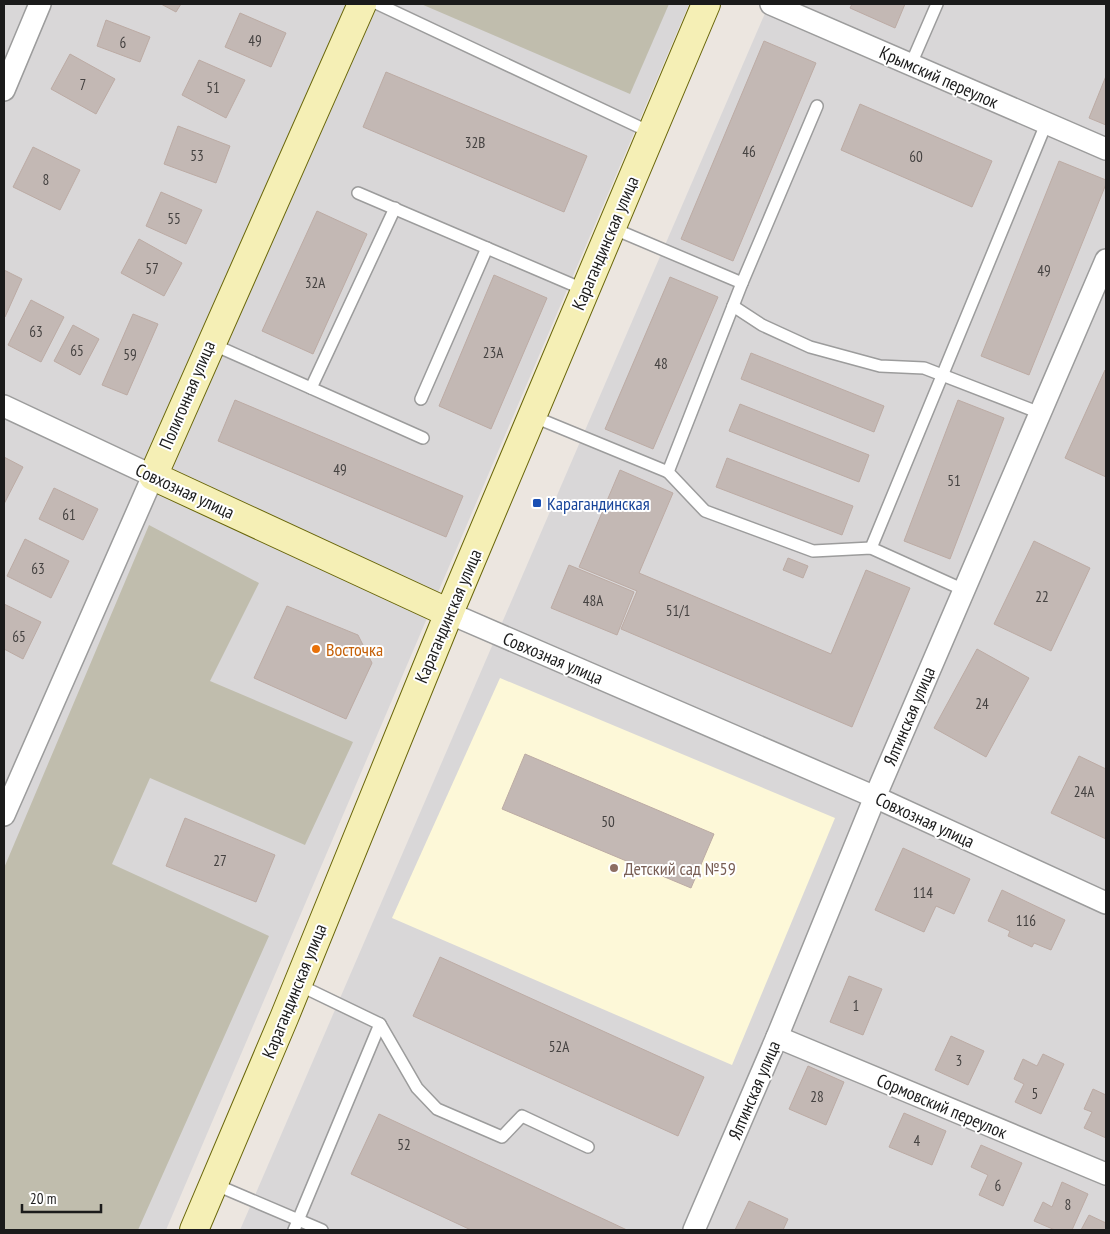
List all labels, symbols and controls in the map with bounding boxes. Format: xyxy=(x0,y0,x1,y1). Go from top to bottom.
house number: 49 xyxy=(248,31,262,50)
house number: 6 xyxy=(120,33,127,52)
street label: Крымский переулок xyxy=(876,41,1002,113)
house number: 7 xyxy=(80,75,86,94)
house number: 51 xyxy=(206,78,220,97)
house number: 32В xyxy=(465,133,485,152)
house number: 46 xyxy=(742,142,756,161)
house number: 53 xyxy=(190,146,204,165)
house number: 60 xyxy=(909,147,923,166)
house number: 8 xyxy=(43,170,49,189)
street label: Карагандинская улица xyxy=(566,173,644,313)
house number: 55 xyxy=(167,209,181,228)
house number: 57 xyxy=(145,259,159,278)
house number: 49 xyxy=(1037,261,1051,280)
house number: 32А xyxy=(305,273,326,292)
house number: 63 xyxy=(29,322,43,341)
street label: Полигонная улица xyxy=(154,337,220,453)
house number: 65 xyxy=(70,341,84,360)
house number: 23А xyxy=(483,343,504,362)
house number: 59 xyxy=(123,345,137,364)
house number: 48 xyxy=(654,354,668,373)
street label: Совхозная улица xyxy=(132,458,238,524)
house number: 49 xyxy=(333,460,347,479)
house number: 51 xyxy=(947,471,961,490)
place label: Карагандинская xyxy=(547,492,650,515)
marker: Карагандинская xyxy=(531,497,543,509)
house number: 61 xyxy=(62,505,76,524)
street label: Карагандинская улица xyxy=(409,546,487,686)
house number: 63 xyxy=(31,559,45,578)
house number: 22 xyxy=(1035,587,1049,606)
house number: 48А xyxy=(583,591,604,610)
house number: 51/1 xyxy=(666,601,690,620)
house number: 65 xyxy=(12,627,26,646)
street label: Совхозная улица xyxy=(499,627,607,689)
place label: Восточка xyxy=(326,638,383,661)
marker: Восточка xyxy=(310,643,322,655)
street label: Ялтинская улица xyxy=(878,663,940,769)
house number: 24 xyxy=(975,694,989,713)
house number: 24А xyxy=(1074,782,1095,801)
street label: Совхозная улица xyxy=(872,787,978,853)
house number: 50 xyxy=(601,812,615,831)
house number: 27 xyxy=(213,851,227,870)
place label: Детский сад №59 xyxy=(624,857,736,880)
marker: Детский сад №59 xyxy=(608,862,620,874)
house number: 114 xyxy=(913,883,933,902)
house number: 116 xyxy=(1016,911,1036,930)
street label: Карагандинская улица xyxy=(257,920,331,1062)
house number: 1 xyxy=(853,996,859,1015)
house number: 52А xyxy=(549,1037,570,1056)
street label: Ялтинская улица xyxy=(723,1037,785,1143)
house number: 3 xyxy=(956,1051,962,1070)
street label: Сормовский переулок xyxy=(873,1068,1011,1144)
house number: 5 xyxy=(1032,1084,1038,1103)
house number: 28 xyxy=(810,1087,824,1106)
house number: 4 xyxy=(914,1131,921,1150)
house number: 52 xyxy=(397,1135,411,1154)
house number: 6 xyxy=(995,1176,1002,1195)
scale bar xyxy=(22,1182,101,1214)
text: 20 m xyxy=(30,1189,56,1208)
house number: 8 xyxy=(1065,1195,1071,1214)

